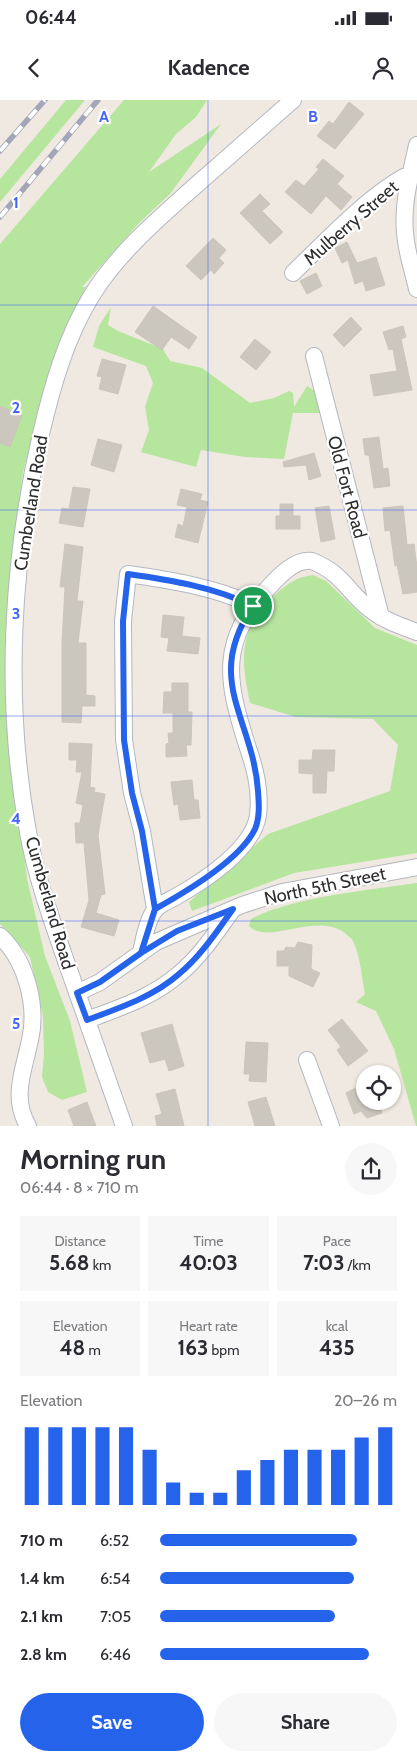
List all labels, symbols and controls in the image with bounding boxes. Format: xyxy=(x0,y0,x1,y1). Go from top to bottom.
text: 06:44 xyxy=(25,6,77,29)
icon: back xyxy=(20,54,48,82)
text: Kadence xyxy=(168,54,249,81)
icon: person xyxy=(369,54,397,82)
text: A xyxy=(99,107,109,126)
text: B xyxy=(308,107,318,126)
street label: Mulberry Street xyxy=(299,176,403,270)
text: 1 xyxy=(13,193,19,212)
text: 2 xyxy=(12,398,20,417)
street label: Old Fort Road xyxy=(323,433,371,541)
street label: Cumberland Road xyxy=(9,434,53,572)
pin xyxy=(232,585,274,627)
icon: arrive xyxy=(239,592,267,620)
text: 3 xyxy=(12,604,20,623)
text: 4 xyxy=(11,809,21,828)
street label: Cumberland Road xyxy=(21,834,79,972)
street label: North 5th Street xyxy=(262,862,388,910)
text: 5 xyxy=(12,1014,20,1033)
map controls xyxy=(356,1065,401,1110)
button: locate xyxy=(356,1065,401,1110)
text: Morning run xyxy=(20,1142,166,1176)
button: share xyxy=(345,1143,397,1195)
text: 06:44 · 8 × 710 m xyxy=(20,1178,139,1197)
text: Distance xyxy=(54,1232,106,1250)
text: Time xyxy=(194,1232,223,1250)
text: Pace xyxy=(323,1232,351,1250)
text: 5.68 xyxy=(49,1250,90,1275)
text: 40:03 xyxy=(179,1250,238,1275)
text: 7:03 xyxy=(303,1250,344,1275)
text: km xyxy=(90,1256,111,1274)
text: /km xyxy=(344,1256,371,1274)
text: Elevation xyxy=(53,1317,108,1335)
text: Heart rate xyxy=(179,1317,238,1335)
text: kcal xyxy=(326,1317,348,1335)
text: 48 xyxy=(60,1335,85,1360)
text: 163 xyxy=(178,1335,208,1360)
text: 435 xyxy=(319,1335,355,1360)
text: m xyxy=(85,1341,101,1359)
text: bpm xyxy=(208,1341,239,1359)
text: Elevation xyxy=(20,1391,83,1410)
text: 20–26 m xyxy=(334,1391,397,1410)
text: 710 m xyxy=(20,1531,63,1550)
text: 6:52 xyxy=(100,1531,129,1550)
text: 1.4 km xyxy=(20,1569,65,1588)
text: 6:54 xyxy=(100,1569,130,1588)
text: 2.1 km xyxy=(20,1607,63,1626)
text: 7:05 xyxy=(100,1607,131,1626)
text: 2.8 km xyxy=(20,1645,67,1664)
text: 6:46 xyxy=(100,1645,131,1664)
button: Save xyxy=(20,1693,204,1751)
button: Share xyxy=(214,1693,397,1751)

